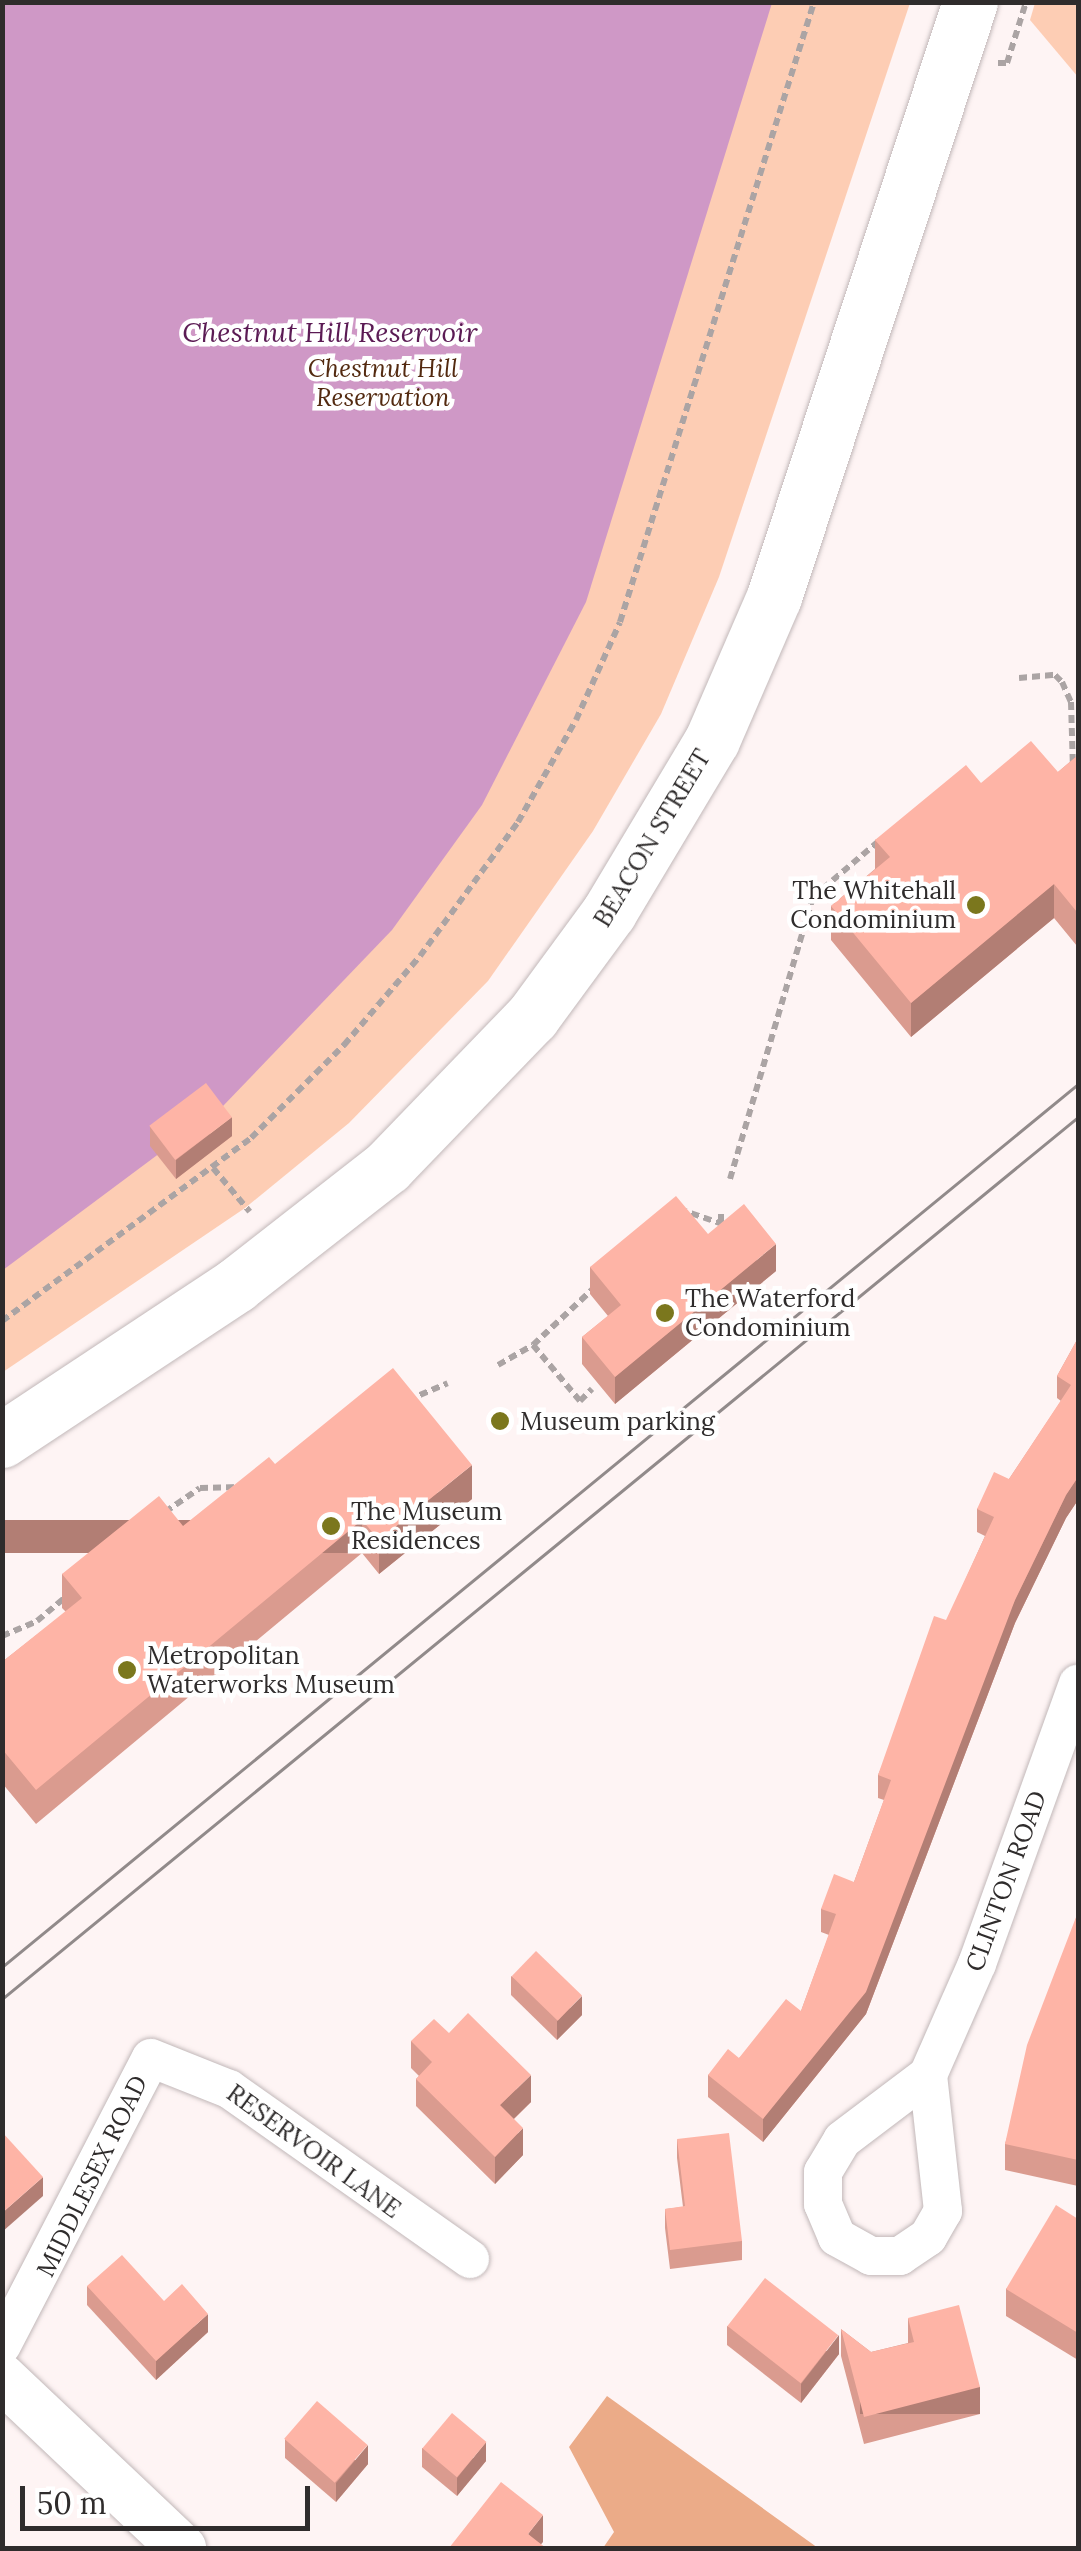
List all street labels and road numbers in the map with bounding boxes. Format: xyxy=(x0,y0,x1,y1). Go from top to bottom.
street label: BEACON STREET xyxy=(587,744,717,932)
street label: CLINTON ROAD xyxy=(959,1787,1053,1975)
street label: MIDDLESEX ROAD xyxy=(30,2071,154,2281)
street label: RESERVOIR LANE xyxy=(221,2078,407,2224)

